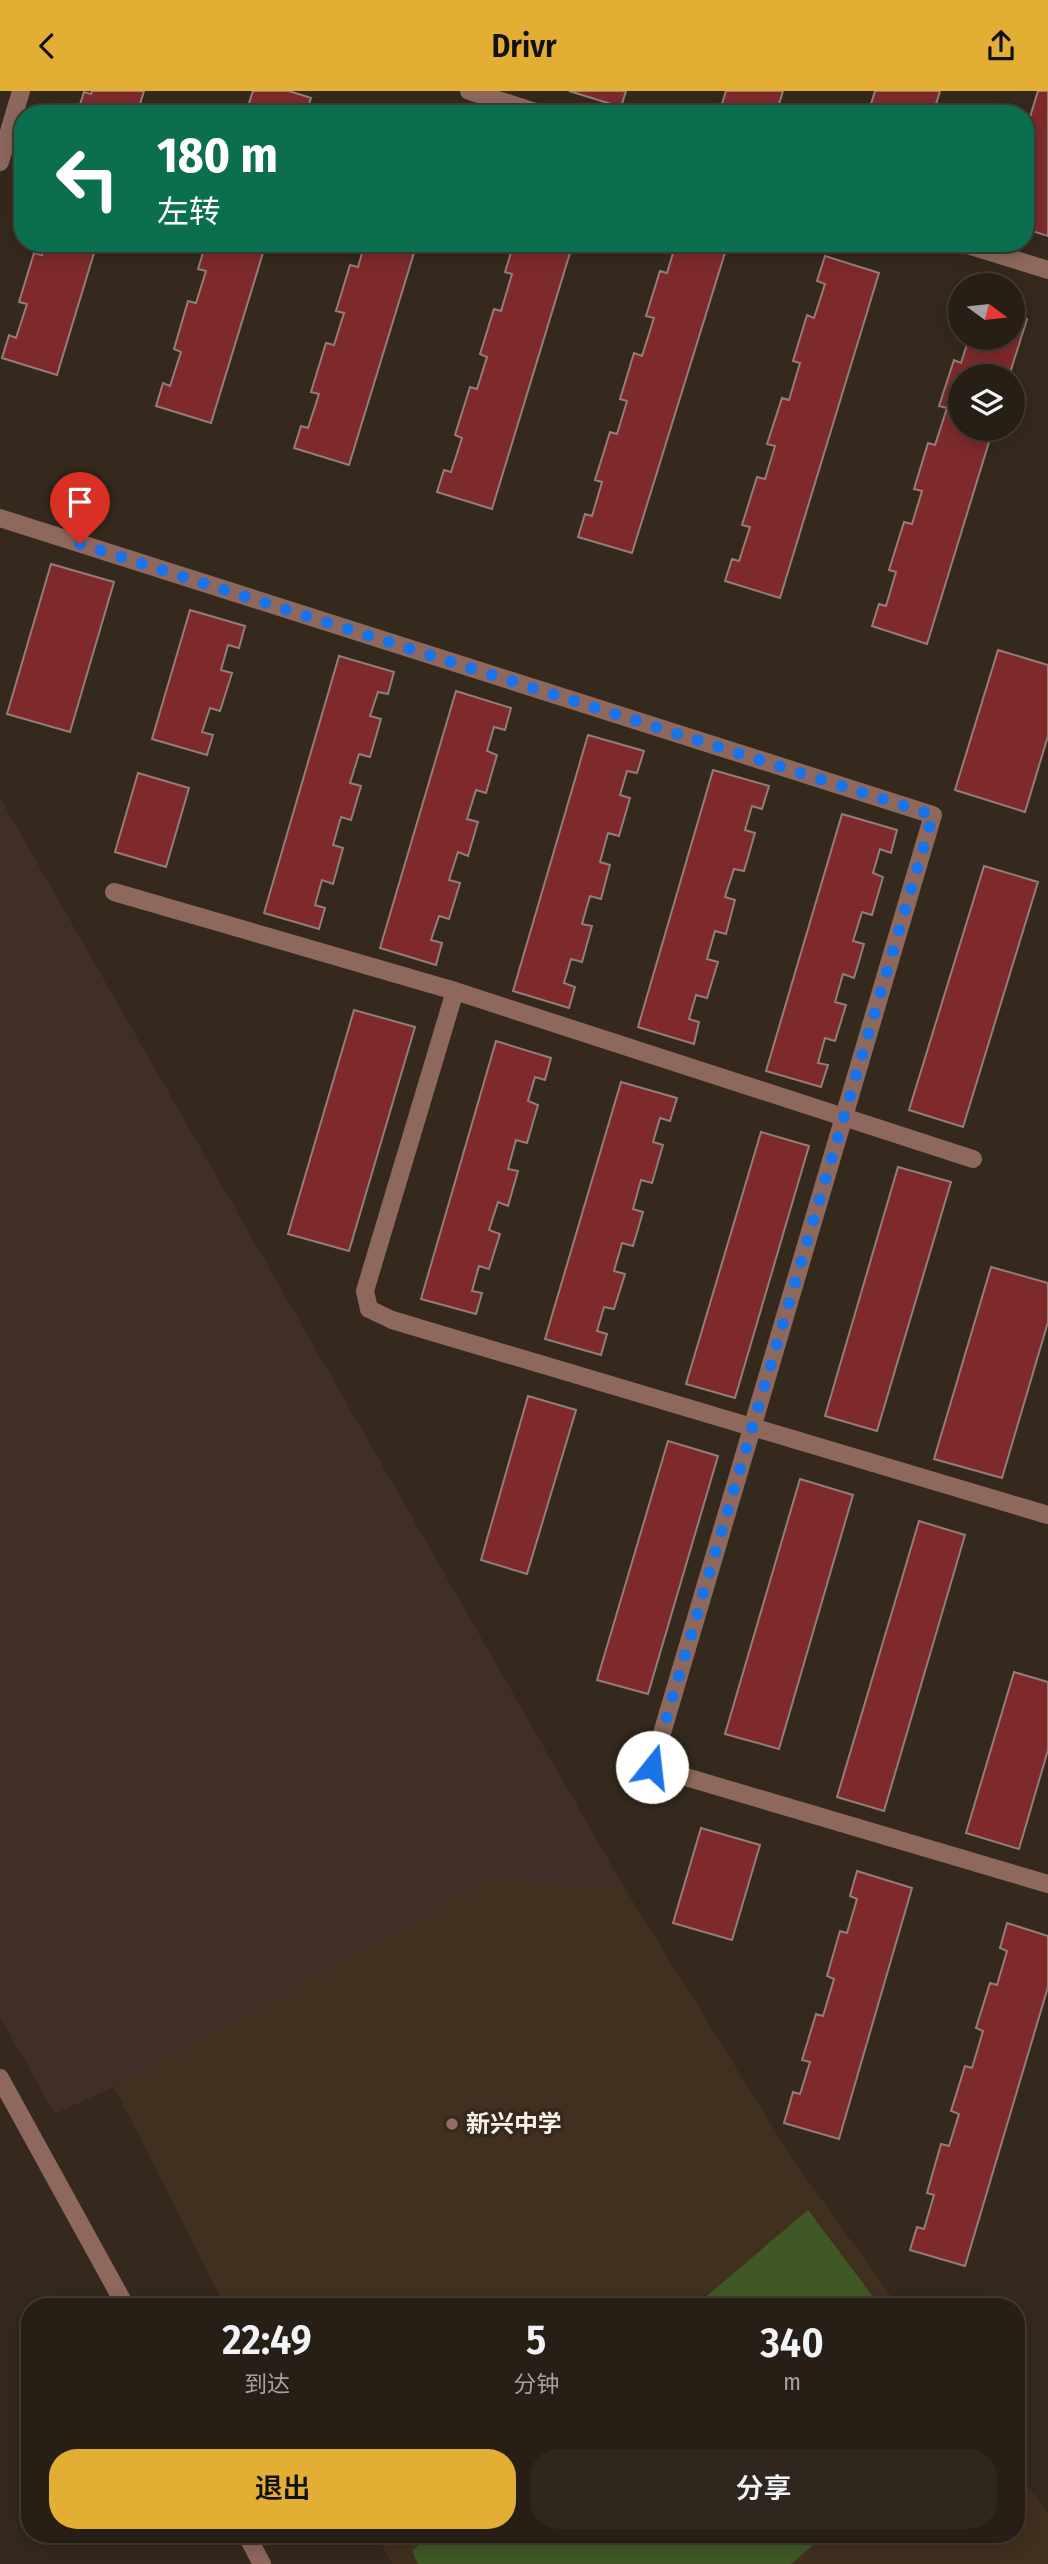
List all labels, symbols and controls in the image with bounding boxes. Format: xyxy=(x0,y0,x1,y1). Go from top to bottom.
icon: back xyxy=(28,27,66,65)
text: Drivr xyxy=(491,27,557,65)
icon: share xyxy=(982,27,1020,65)
text: 180 m xyxy=(157,126,278,185)
icon: left xyxy=(42,133,133,224)
text: 左转 xyxy=(157,193,221,231)
north arrow xyxy=(948,273,1026,350)
map controls xyxy=(948,273,1025,441)
button: layers xyxy=(948,364,1025,441)
pin xyxy=(50,472,110,544)
icon: arrive xyxy=(61,483,99,521)
position arrow xyxy=(615,1730,689,1804)
place label: 新兴中学 xyxy=(466,2110,562,2138)
marker: 新兴中学 xyxy=(444,2116,460,2132)
text: 22:49 xyxy=(222,2315,312,2365)
text: 5 xyxy=(526,2315,546,2365)
text: 340 xyxy=(760,2318,824,2368)
text: m xyxy=(783,2368,801,2396)
text: 到达 xyxy=(244,2370,290,2398)
text: 分钟 xyxy=(513,2370,559,2398)
button: 退出 xyxy=(49,2449,516,2529)
button: 分享 xyxy=(530,2449,997,2529)

